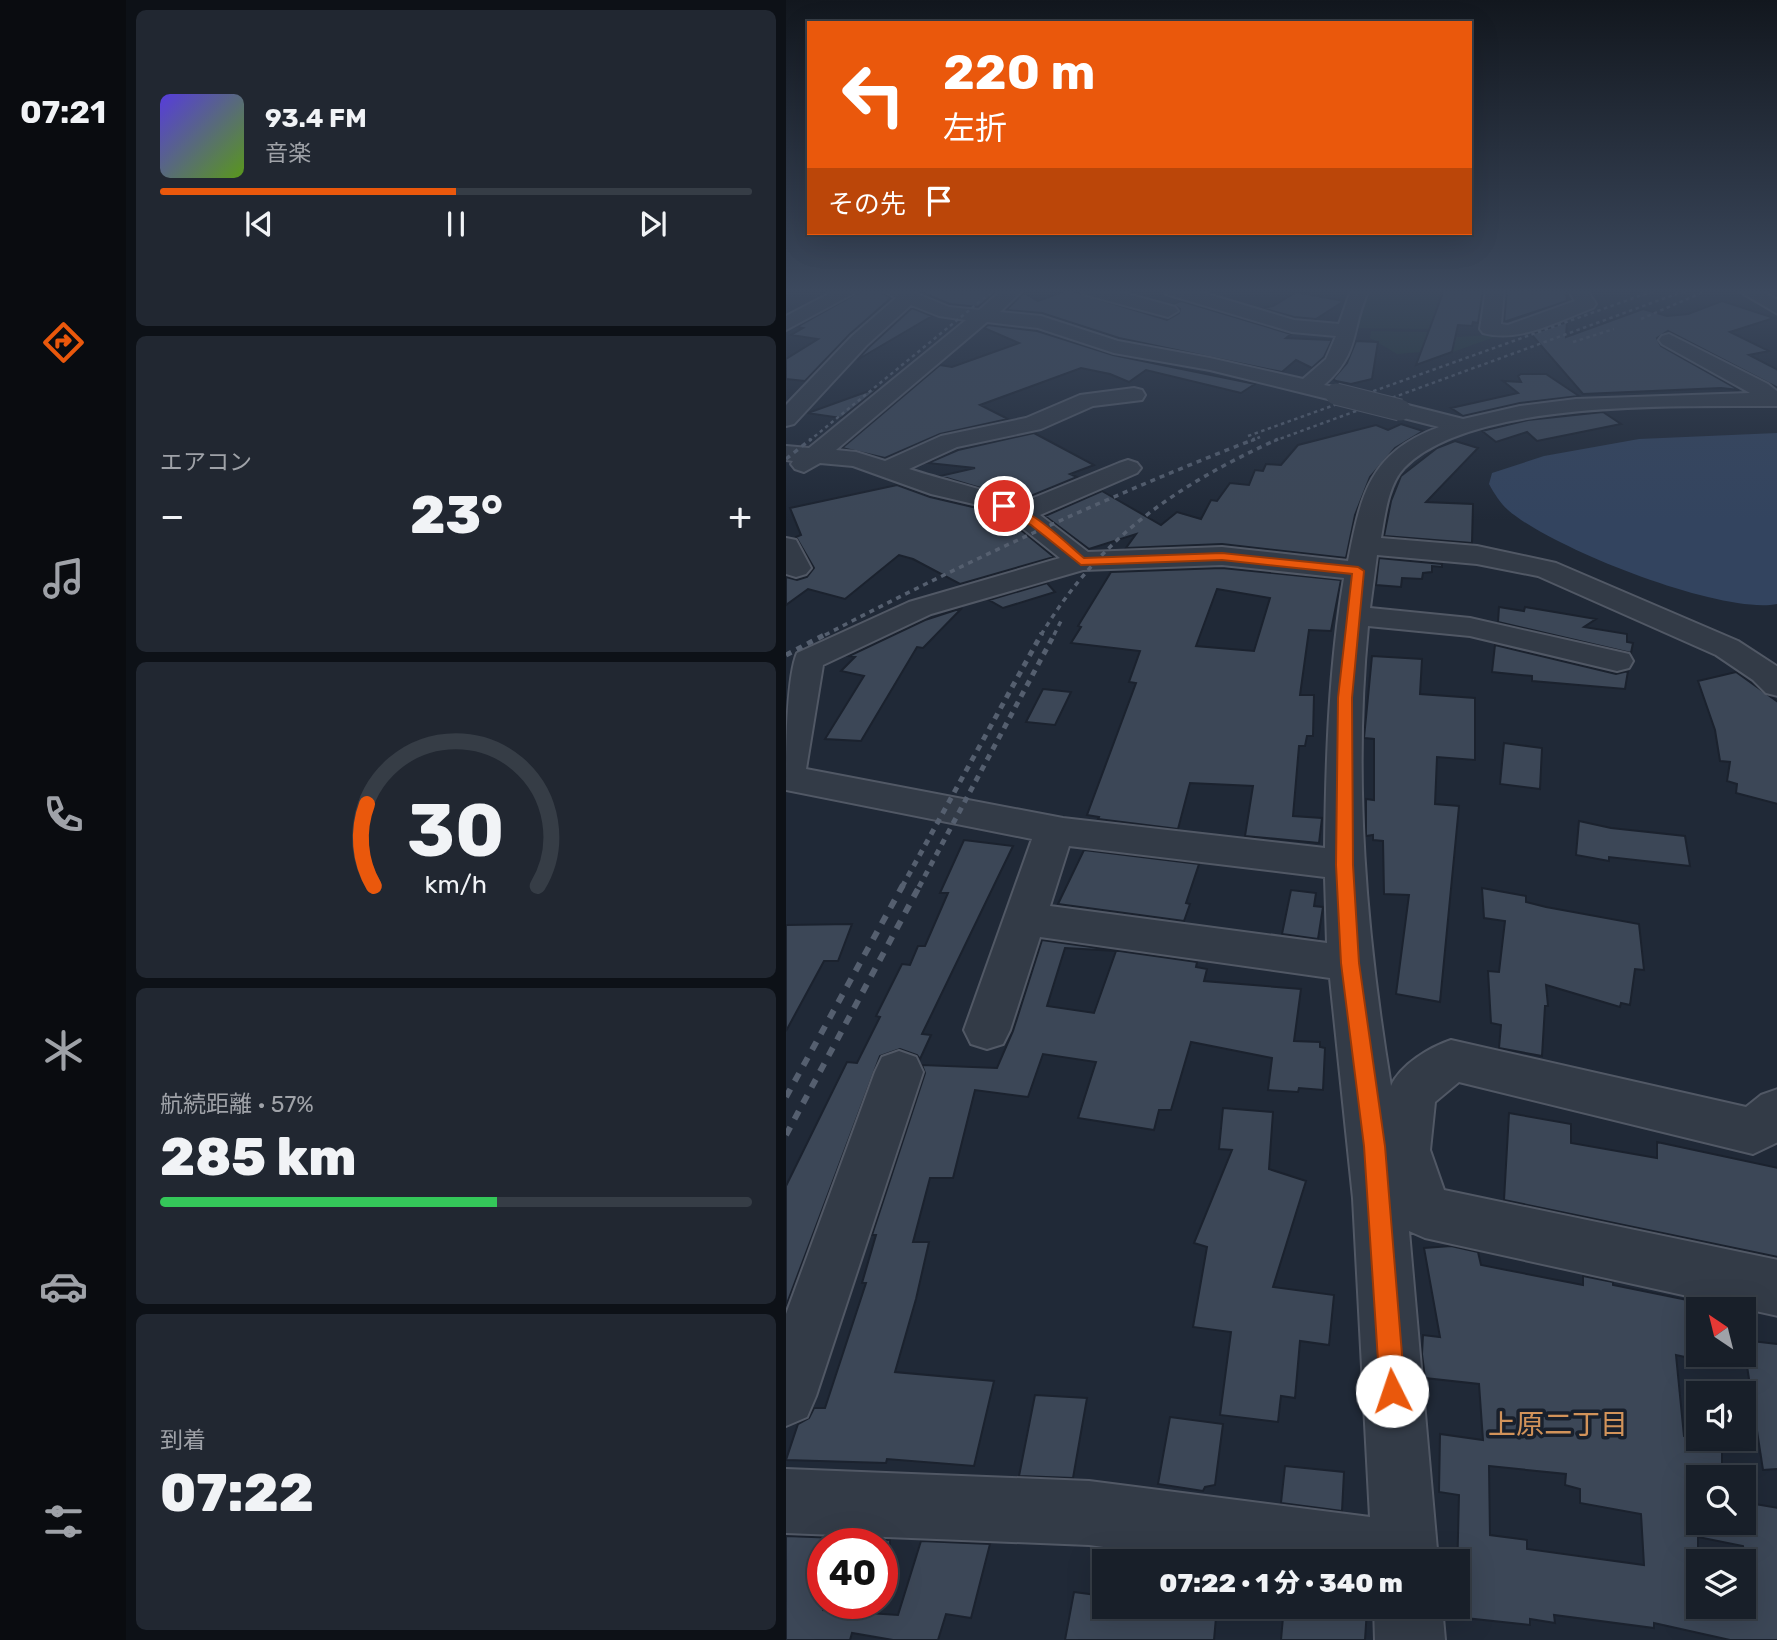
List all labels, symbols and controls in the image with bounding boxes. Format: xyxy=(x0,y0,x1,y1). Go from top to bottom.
text: 220 m xyxy=(943,43,1095,101)
icon: left xyxy=(828,49,919,140)
text: 07:21 xyxy=(20,93,106,131)
text: 93.4 FM xyxy=(265,103,367,134)
text: 左折 xyxy=(943,109,1007,147)
text: 音楽 xyxy=(265,139,311,167)
icon: arrive xyxy=(920,182,958,220)
text: その先 xyxy=(828,189,906,220)
icon: previous xyxy=(240,205,278,243)
icon: pause xyxy=(437,205,475,243)
icon: next xyxy=(634,205,672,243)
icon: directions xyxy=(39,318,88,367)
text: エアコン xyxy=(160,448,252,476)
pin xyxy=(974,476,1034,536)
text: 23° xyxy=(410,484,503,546)
icon: arrive xyxy=(985,487,1023,525)
text: − xyxy=(160,493,185,539)
text: + xyxy=(728,493,752,539)
icon: music xyxy=(39,554,88,603)
text: 30 xyxy=(407,788,505,874)
icon: phone xyxy=(39,790,88,839)
text: km/h xyxy=(425,870,487,899)
icon: climate xyxy=(39,1026,88,1075)
text: 航続距離 · 57% xyxy=(160,1090,314,1118)
text: 285 km xyxy=(160,1126,357,1188)
icon: car xyxy=(39,1262,88,1311)
north arrow xyxy=(1686,1297,1756,1367)
map controls xyxy=(1686,1297,1756,1619)
position arrow xyxy=(1355,1354,1429,1428)
button: sound xyxy=(1686,1381,1756,1451)
district label: 上原二丁目 xyxy=(1488,1408,1628,1441)
text: 到着 xyxy=(160,1426,206,1454)
text: 07:22 xyxy=(160,1462,314,1524)
button: search xyxy=(1686,1465,1756,1535)
icon: filters xyxy=(39,1497,88,1546)
speed limit sign: 40 xyxy=(807,1528,898,1619)
button: layers xyxy=(1686,1549,1756,1619)
text: 07:22 · 1 分 · 340 m xyxy=(1159,1568,1403,1599)

